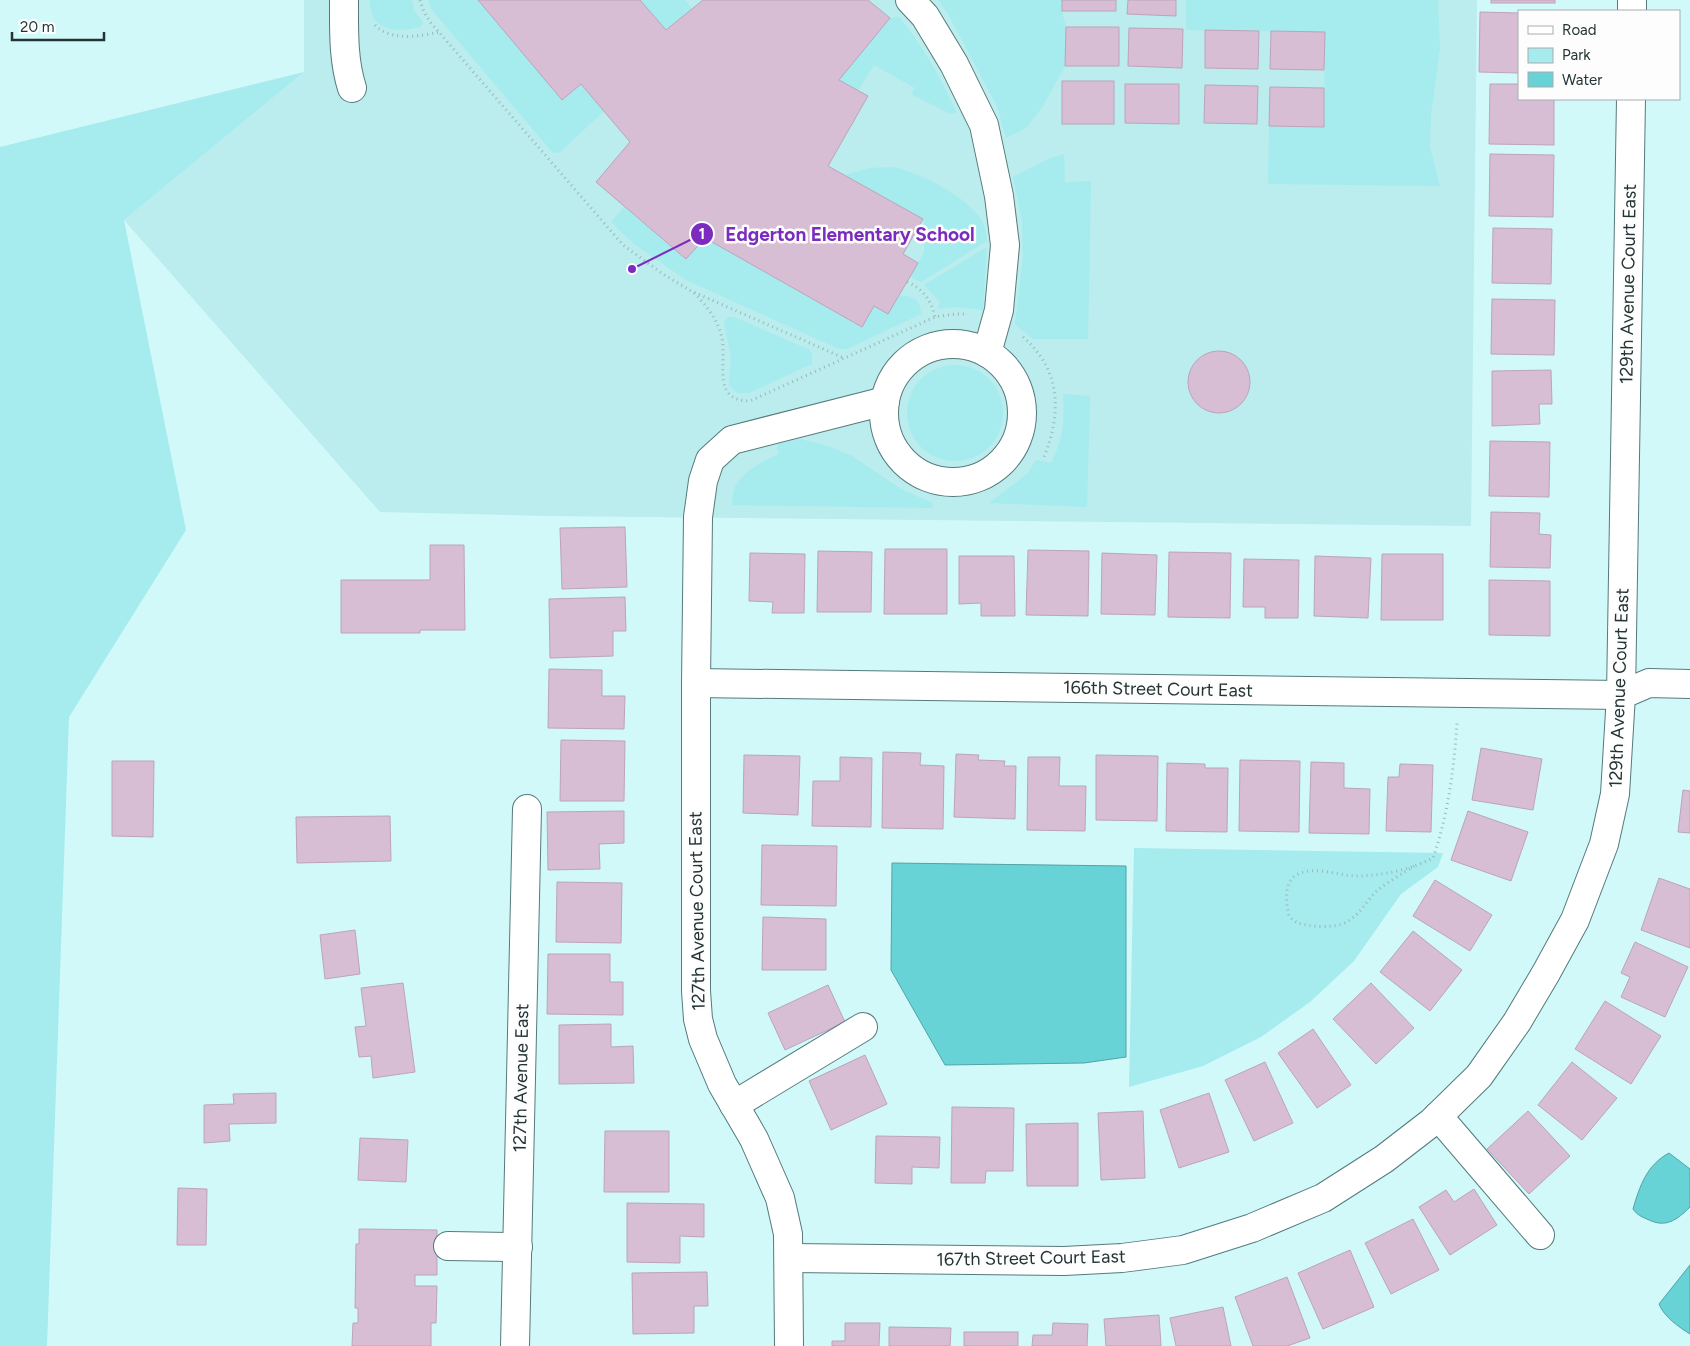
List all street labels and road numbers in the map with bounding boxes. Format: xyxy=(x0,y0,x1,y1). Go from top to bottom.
street label: 129th Avenue Court East xyxy=(1615,184,1641,384)
street label: 129th Avenue Court East xyxy=(1605,587,1633,788)
street label: 166th Street Court East xyxy=(1063,676,1253,702)
street label: 127th Avenue Court East xyxy=(684,811,710,1011)
street label: 127th Avenue East xyxy=(509,1003,533,1153)
street label: 167th Street Court East xyxy=(936,1245,1126,1271)

